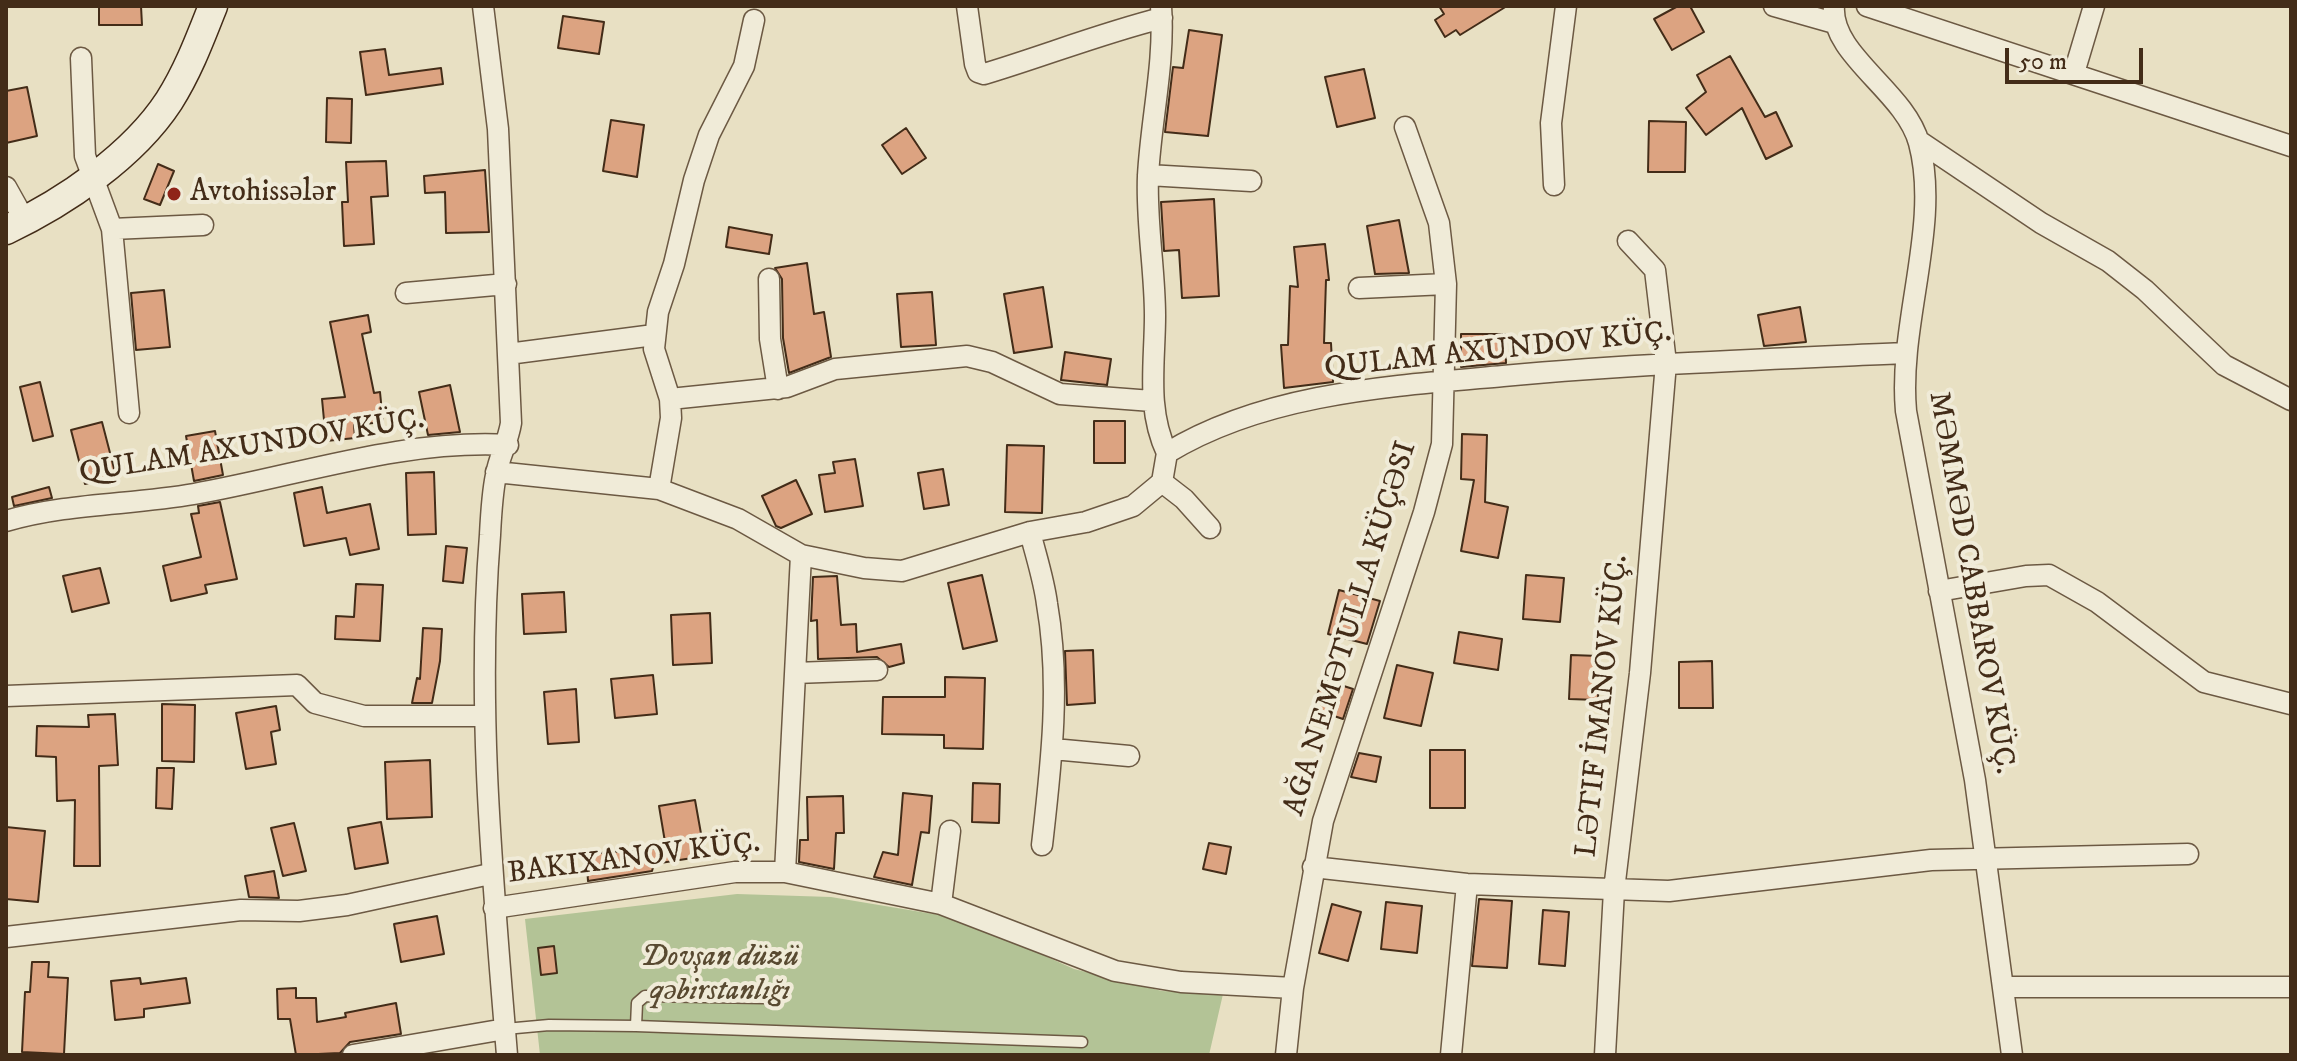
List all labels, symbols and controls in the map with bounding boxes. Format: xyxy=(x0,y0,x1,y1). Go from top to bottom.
scale bar xyxy=(2009,32,2147,82)
text: 50 m xyxy=(2019,47,2067,77)
place label: Avtohissələr xyxy=(190,176,336,212)
marker: Avtohissələr xyxy=(165,185,183,203)
street label: QULAM AXUNDOV KÜÇ. xyxy=(1323,316,1673,388)
street label: MƏMMƏD CABBAROV KÜÇ. xyxy=(1919,389,2021,777)
street label: QULAM AXUNDOV KÜÇ. xyxy=(77,403,427,493)
street label: AĞA NEMƏTULLA KÜÇƏSI xyxy=(1278,438,1426,820)
street label: LƏTIF İMANOV KÜÇ. xyxy=(1570,553,1638,859)
street label: BAKIXANOV KÜÇ. xyxy=(506,827,762,893)
park label: Dovşan düzü qəbirstanlığı xyxy=(641,941,799,1012)

